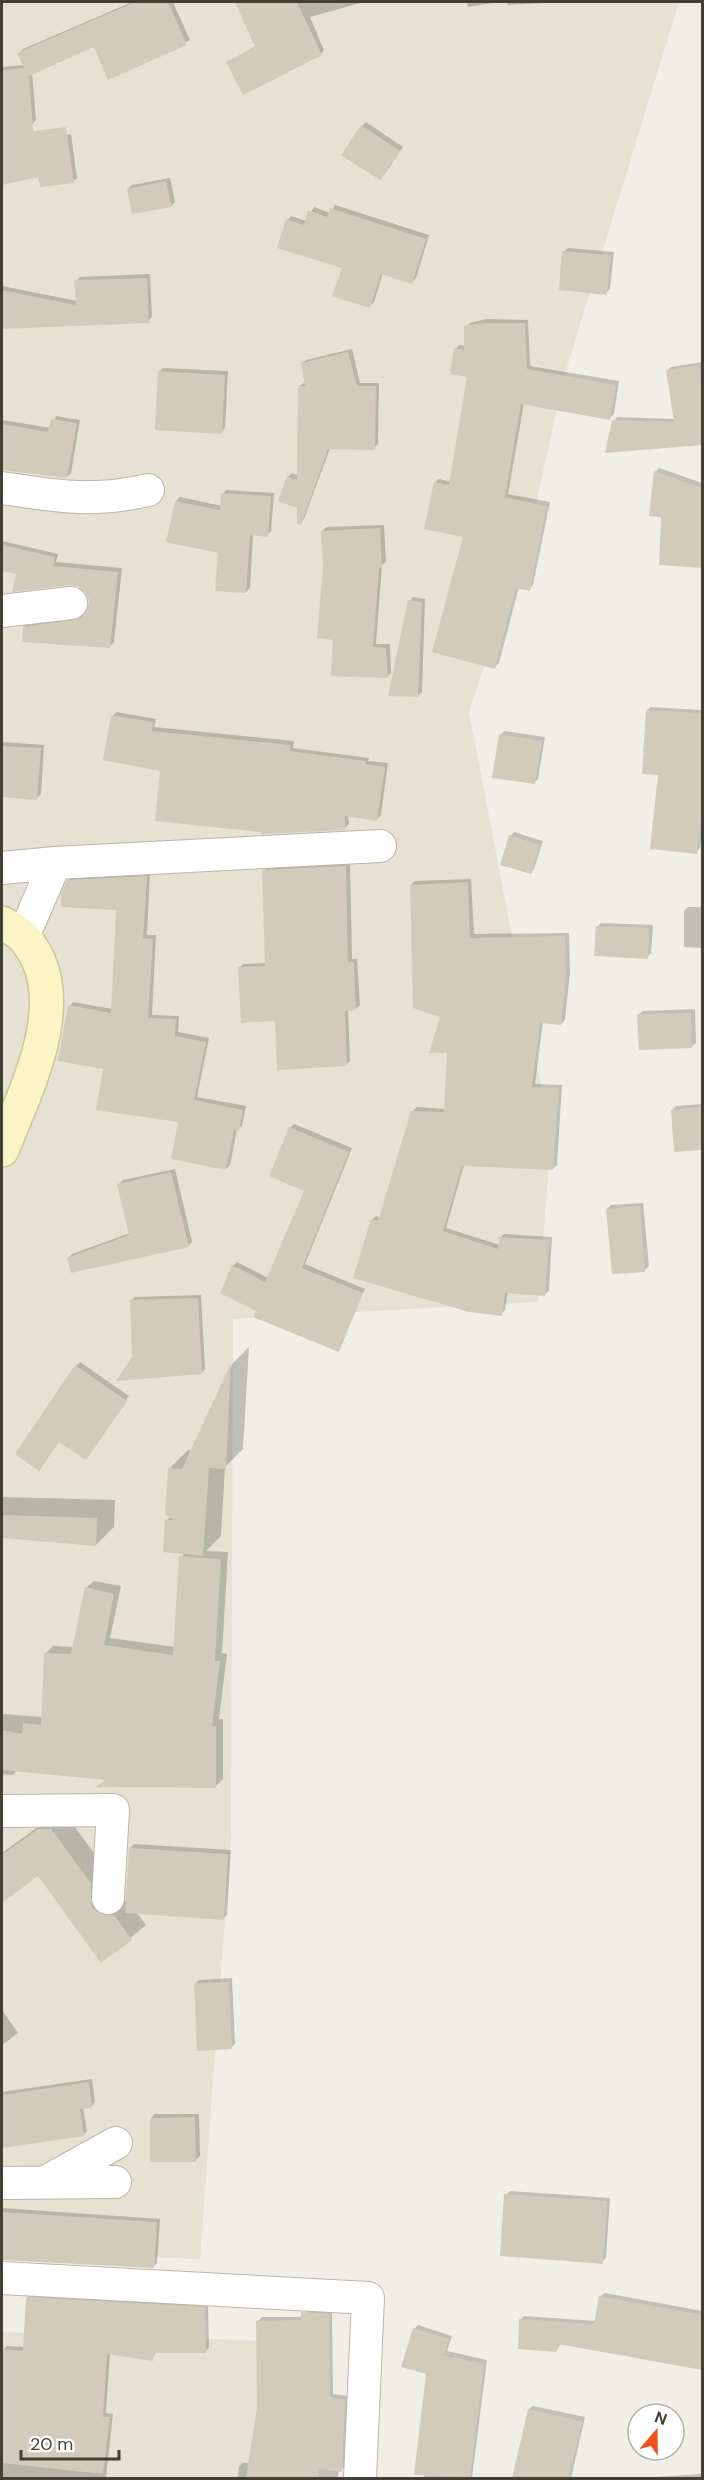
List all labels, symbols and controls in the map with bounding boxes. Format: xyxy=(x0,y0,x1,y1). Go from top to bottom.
north arrow xyxy=(626,2402,686,2462)
text: N xyxy=(652,2407,670,2430)
scale bar xyxy=(21,2423,118,2461)
text: 20 m xyxy=(30,2432,73,2456)

